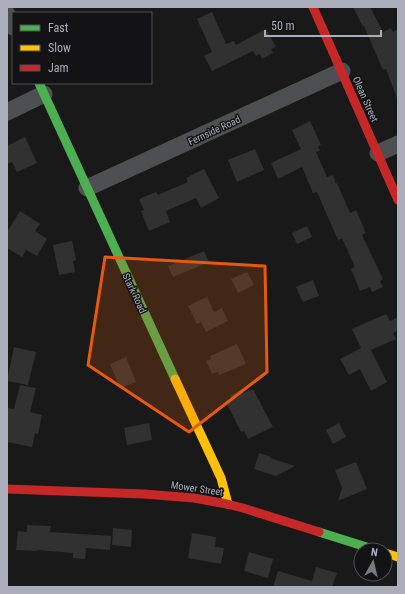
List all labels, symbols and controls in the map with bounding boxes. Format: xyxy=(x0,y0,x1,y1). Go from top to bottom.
legend xyxy=(12,12,152,84)
scale bar xyxy=(265,12,381,38)
text: 50 m xyxy=(271,19,295,33)
text: Fast xyxy=(48,21,69,35)
text: Slow xyxy=(48,41,71,55)
text: Jam xyxy=(48,61,69,75)
street label: Olean Street xyxy=(351,75,380,124)
street label: Fernside Road xyxy=(186,114,242,147)
street label: Stark Road xyxy=(121,271,149,315)
street label: Mower Street xyxy=(170,479,224,498)
north arrow xyxy=(353,542,393,582)
text: N xyxy=(370,546,379,560)

